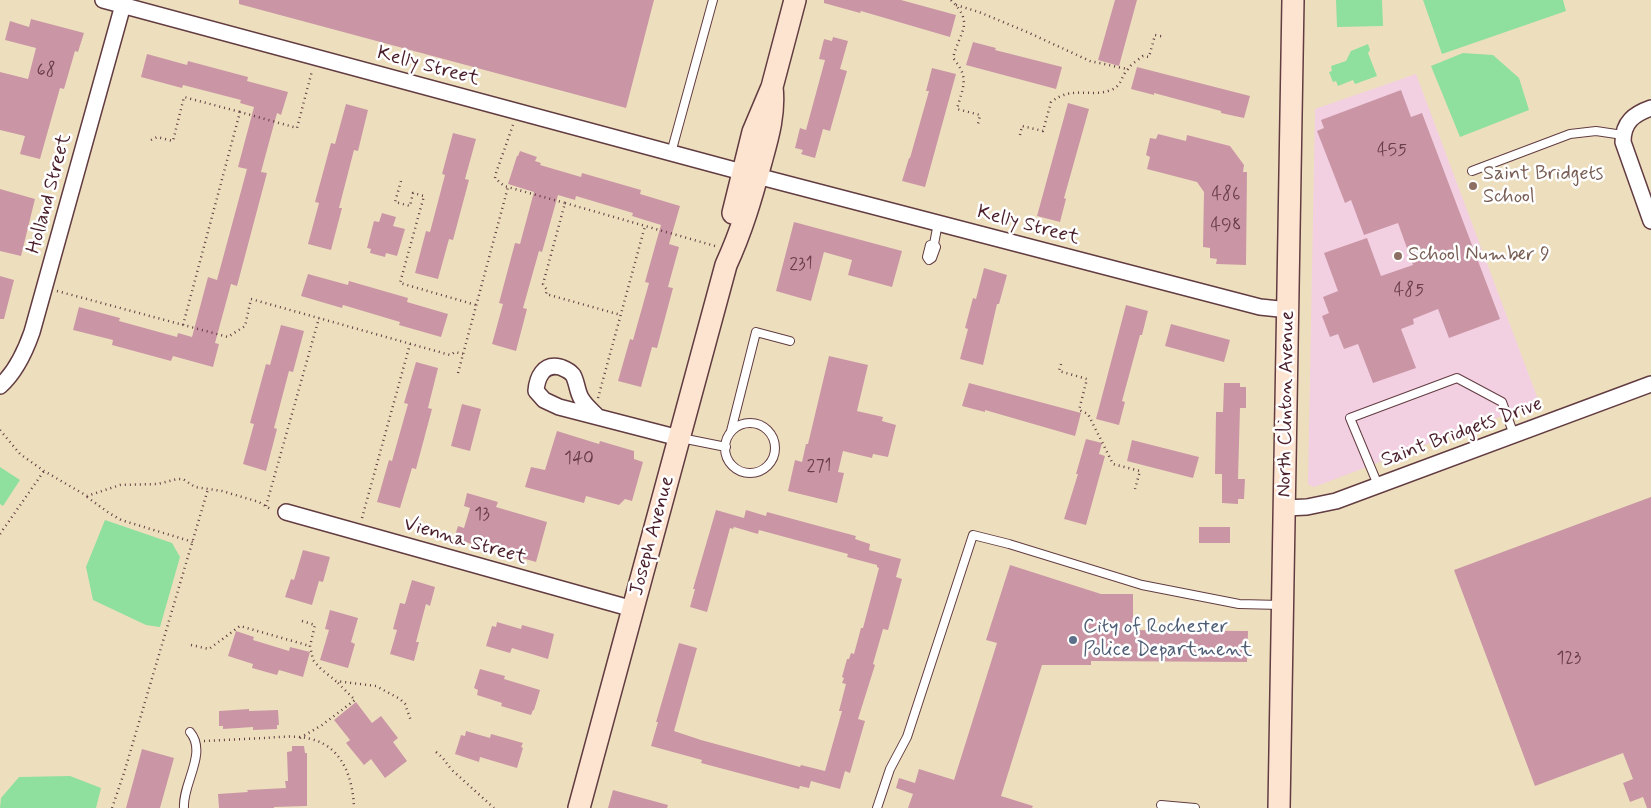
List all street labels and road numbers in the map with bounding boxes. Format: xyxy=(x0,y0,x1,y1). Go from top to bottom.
street label: Kelly Street xyxy=(374,42,482,92)
street label: Holland Street xyxy=(22,132,78,256)
street label: Kelly Street xyxy=(974,201,1082,251)
street label: North Clinton Avenue xyxy=(1273,310,1301,498)
street label: Saint Bridgets Drive xyxy=(1378,393,1546,473)
street label: Joseph Avenue xyxy=(625,473,681,599)
street label: Vienna Street xyxy=(401,513,529,571)

